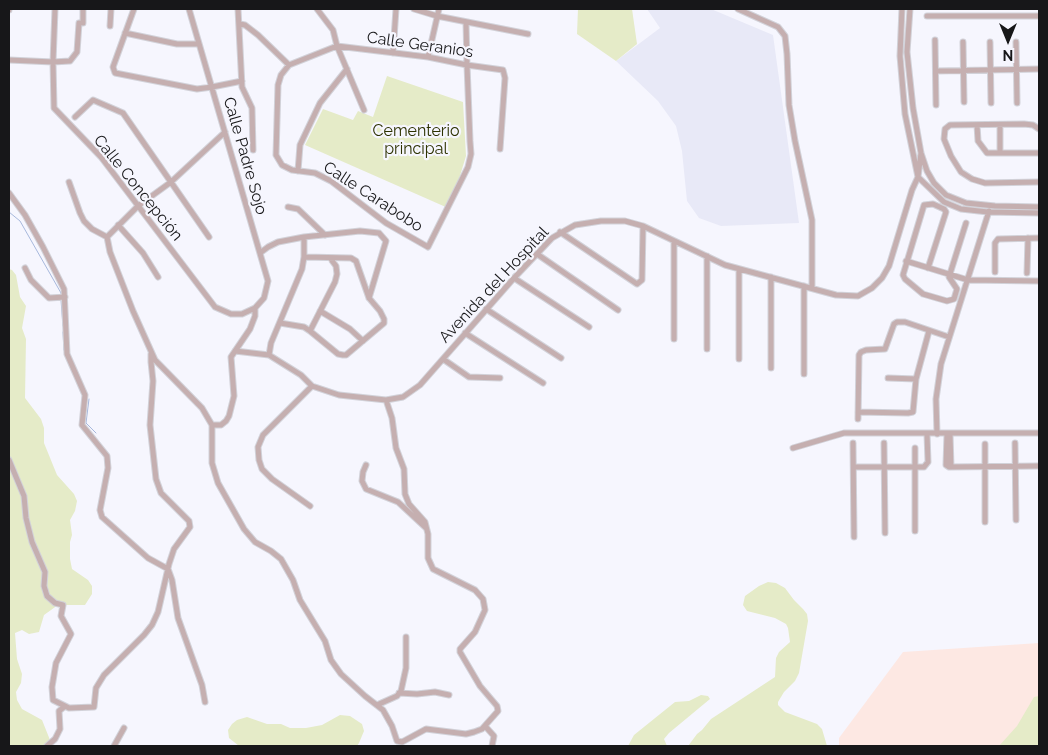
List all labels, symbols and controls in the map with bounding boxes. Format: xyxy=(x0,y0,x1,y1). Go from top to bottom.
north arrow xyxy=(983,15,1033,65)
street label: Calle Geranios xyxy=(366,28,474,62)
text: N xyxy=(1003,47,1013,63)
street label: Calle Padre Sojo xyxy=(219,95,271,217)
park label: Cementerio principal xyxy=(373,121,459,159)
street label: Calle Concepción xyxy=(89,131,187,245)
street label: Calle Carabobo xyxy=(320,158,426,236)
street label: Avenida del Hospital xyxy=(435,223,553,347)

